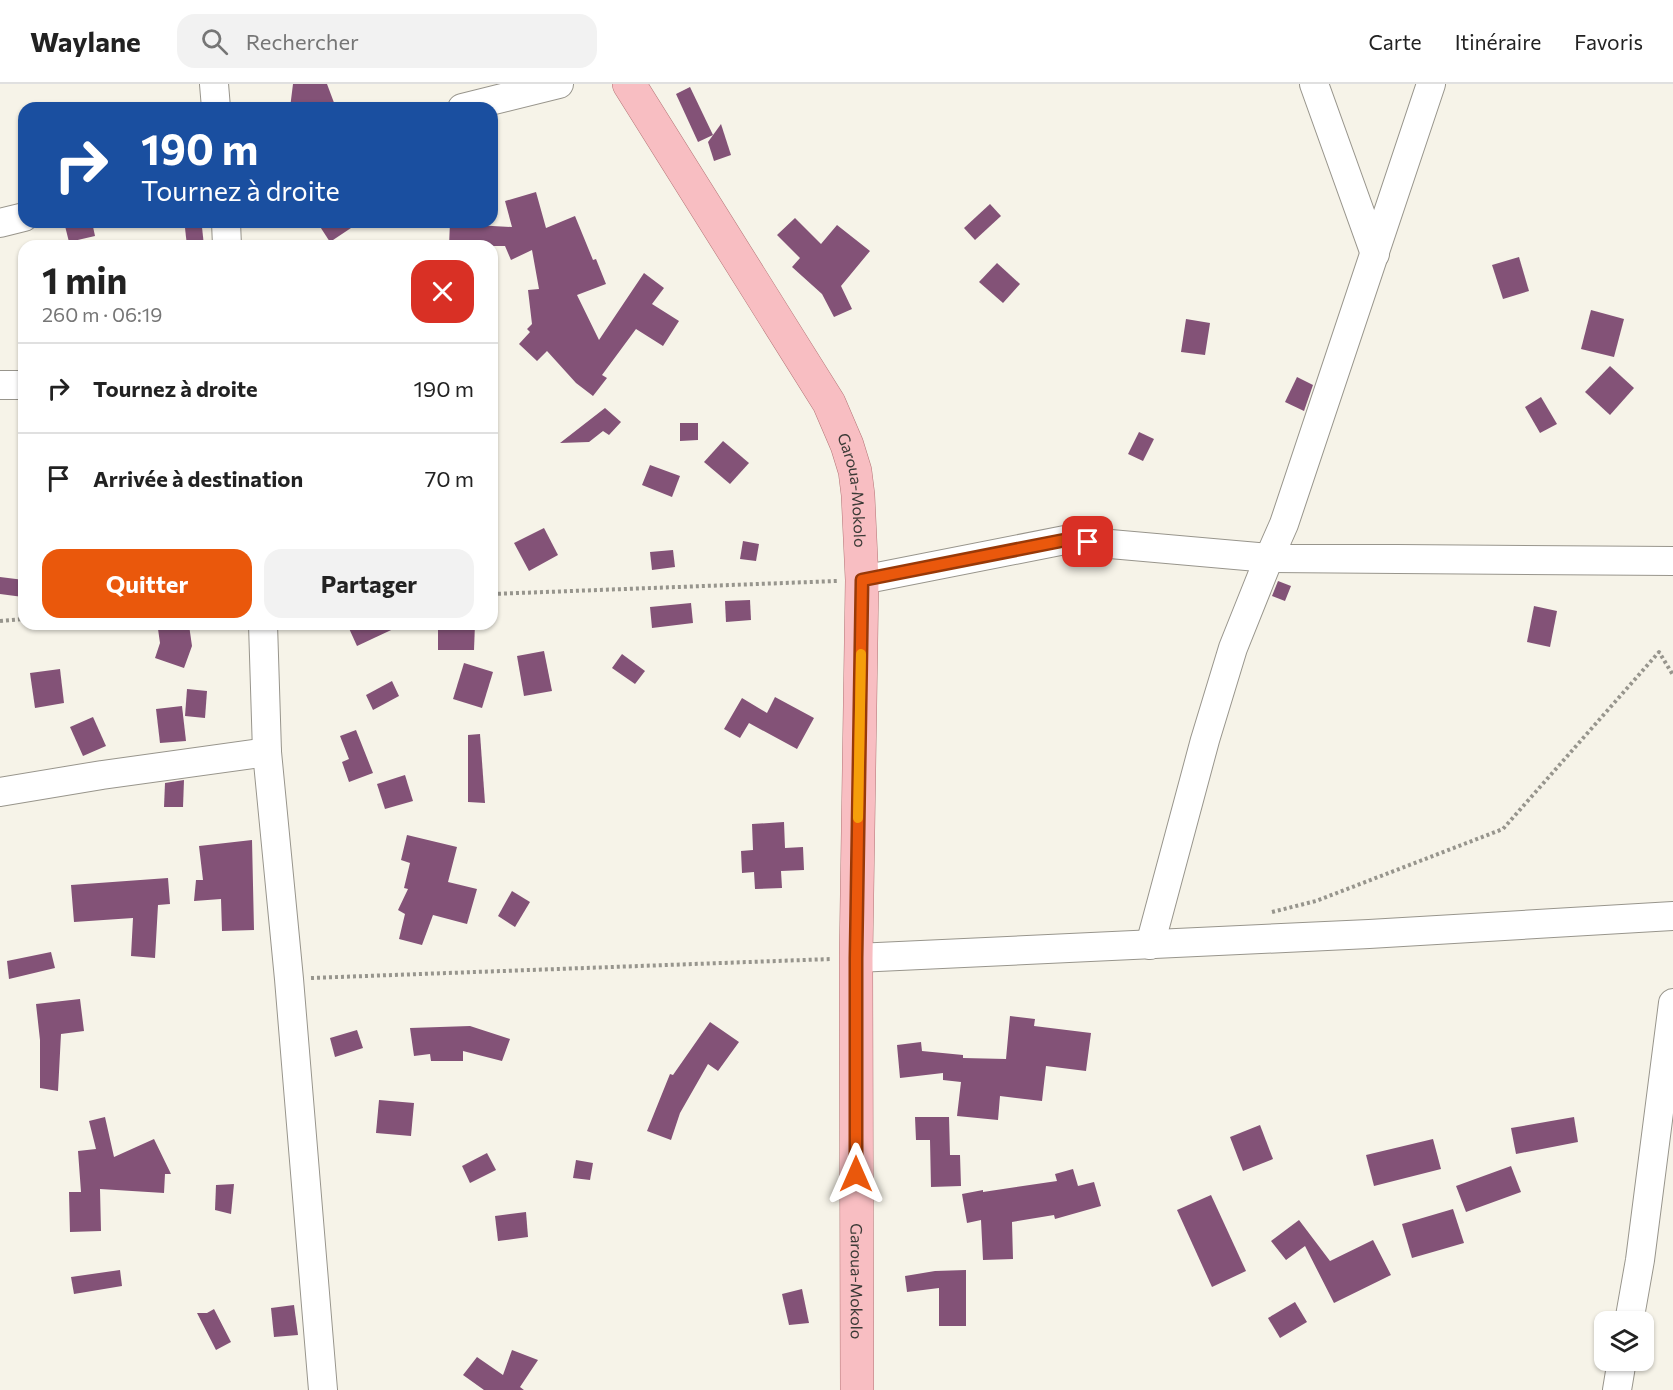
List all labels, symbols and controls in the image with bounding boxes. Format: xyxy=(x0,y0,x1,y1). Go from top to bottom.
search box xyxy=(177,14,597,68)
text: Waylane xyxy=(30,24,141,58)
icon: search xyxy=(198,25,231,58)
text: Rechercher xyxy=(246,28,359,55)
text: Carte xyxy=(1368,29,1422,54)
text: Itinéraire xyxy=(1455,29,1541,54)
text: Favoris xyxy=(1574,29,1643,54)
text: 190 m xyxy=(141,122,259,174)
icon: right xyxy=(42,126,120,204)
text: Tournez à droite xyxy=(141,174,340,207)
text: 1 min xyxy=(42,257,127,301)
button: close xyxy=(411,260,474,323)
text: 260 m · 06:19 xyxy=(42,302,163,326)
icon: right xyxy=(42,372,75,405)
text: Tournez à droite xyxy=(93,375,258,402)
text: 190 m xyxy=(413,375,474,402)
street label: Garoua-Mokolo xyxy=(834,430,870,548)
icon: arrive xyxy=(42,462,75,495)
text: Arrivée à destination xyxy=(93,465,303,492)
text: 70 m xyxy=(425,465,474,492)
pin xyxy=(1062,516,1113,567)
icon: arrive xyxy=(1071,525,1104,558)
button: Quitter xyxy=(42,549,252,618)
button: Partager xyxy=(264,549,474,618)
position arrow xyxy=(824,1142,888,1206)
street label: Garoua-Mokolo xyxy=(848,1223,867,1339)
map controls xyxy=(1594,1311,1654,1371)
button: layers xyxy=(1594,1311,1654,1371)

